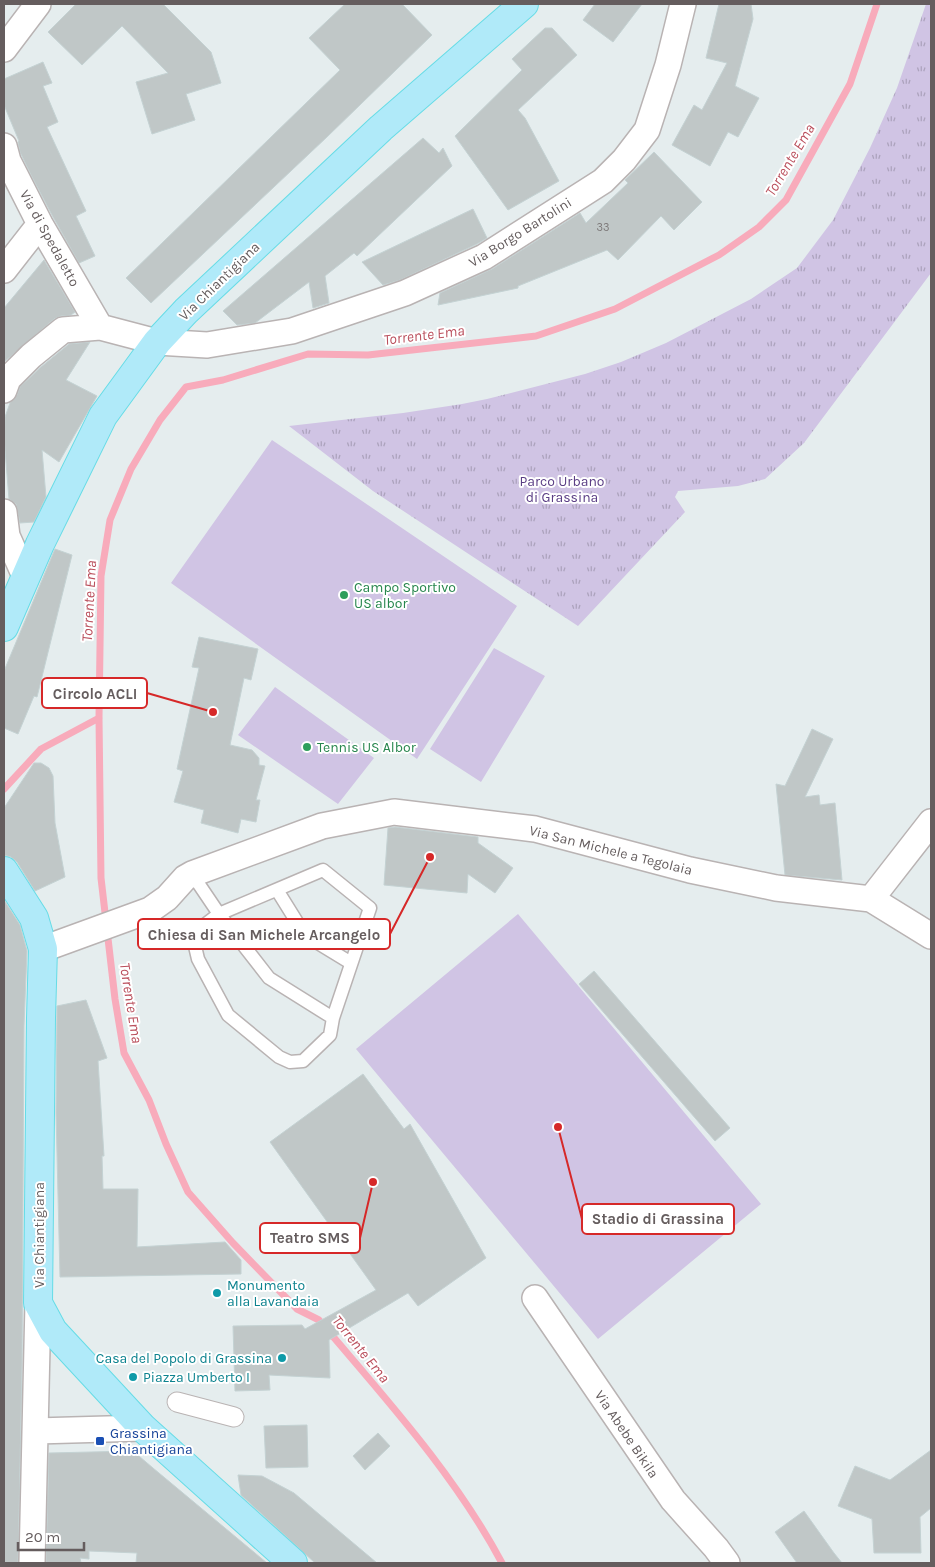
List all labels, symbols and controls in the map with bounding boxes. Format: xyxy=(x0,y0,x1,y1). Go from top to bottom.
water label: Torrente Ema xyxy=(761,120,819,200)
street label: Via di Spedaletto xyxy=(16,187,83,290)
street label: Via Borgo Bartolini xyxy=(466,194,575,271)
house number: 33 xyxy=(597,221,610,234)
street label: Via Chiantigiana xyxy=(175,238,263,324)
water label: Torrente Ema xyxy=(382,321,466,349)
park label: Parco Urbano di Grassina xyxy=(519,473,605,506)
water label: Torrente Ema xyxy=(78,560,100,642)
place label: Campo Sportivo US albor xyxy=(354,579,456,612)
marker: Campo Sportivo US albor xyxy=(338,589,350,601)
callout: Circolo ACLI xyxy=(42,678,147,708)
text: Circolo ACLI xyxy=(53,685,137,703)
place label: Tennis US Albor xyxy=(317,739,417,756)
marker: Tennis US Albor xyxy=(301,741,313,753)
street label: Via San Michele a Tegolaia xyxy=(528,822,694,879)
callout: Chiesa di San Michele Arcangelo xyxy=(138,919,390,949)
text: Chiesa di San Michele Arcangelo xyxy=(148,926,380,944)
water label: Torrente Ema xyxy=(116,961,146,1045)
street label: Via Chiantigiana xyxy=(31,1182,48,1288)
callout: Stadio di Grassina xyxy=(582,1204,734,1234)
text: Stadio di Grassina xyxy=(592,1210,724,1228)
callout: Teatro SMS xyxy=(260,1223,360,1253)
text: Teatro SMS xyxy=(270,1229,350,1247)
place label: Monumento alla Lavandaia xyxy=(227,1277,319,1310)
marker: Monumento alla Lavandaia xyxy=(211,1287,223,1299)
water label: Torrente Ema xyxy=(328,1312,394,1386)
place label: Casa del Popolo di Grassina xyxy=(96,1350,272,1367)
marker: Casa del Popolo di Grassina xyxy=(276,1352,288,1364)
place label: Piazza Umberto I xyxy=(143,1369,250,1386)
marker: Piazza Umberto I xyxy=(127,1371,139,1383)
street label: Via Abebe Bikila xyxy=(591,1387,662,1481)
place label: Grassina Chiantigiana xyxy=(110,1425,193,1458)
marker: Grassina Chiantigiana xyxy=(94,1435,106,1447)
scale bar xyxy=(18,1520,84,1552)
text: 20 m xyxy=(25,1528,60,1546)

